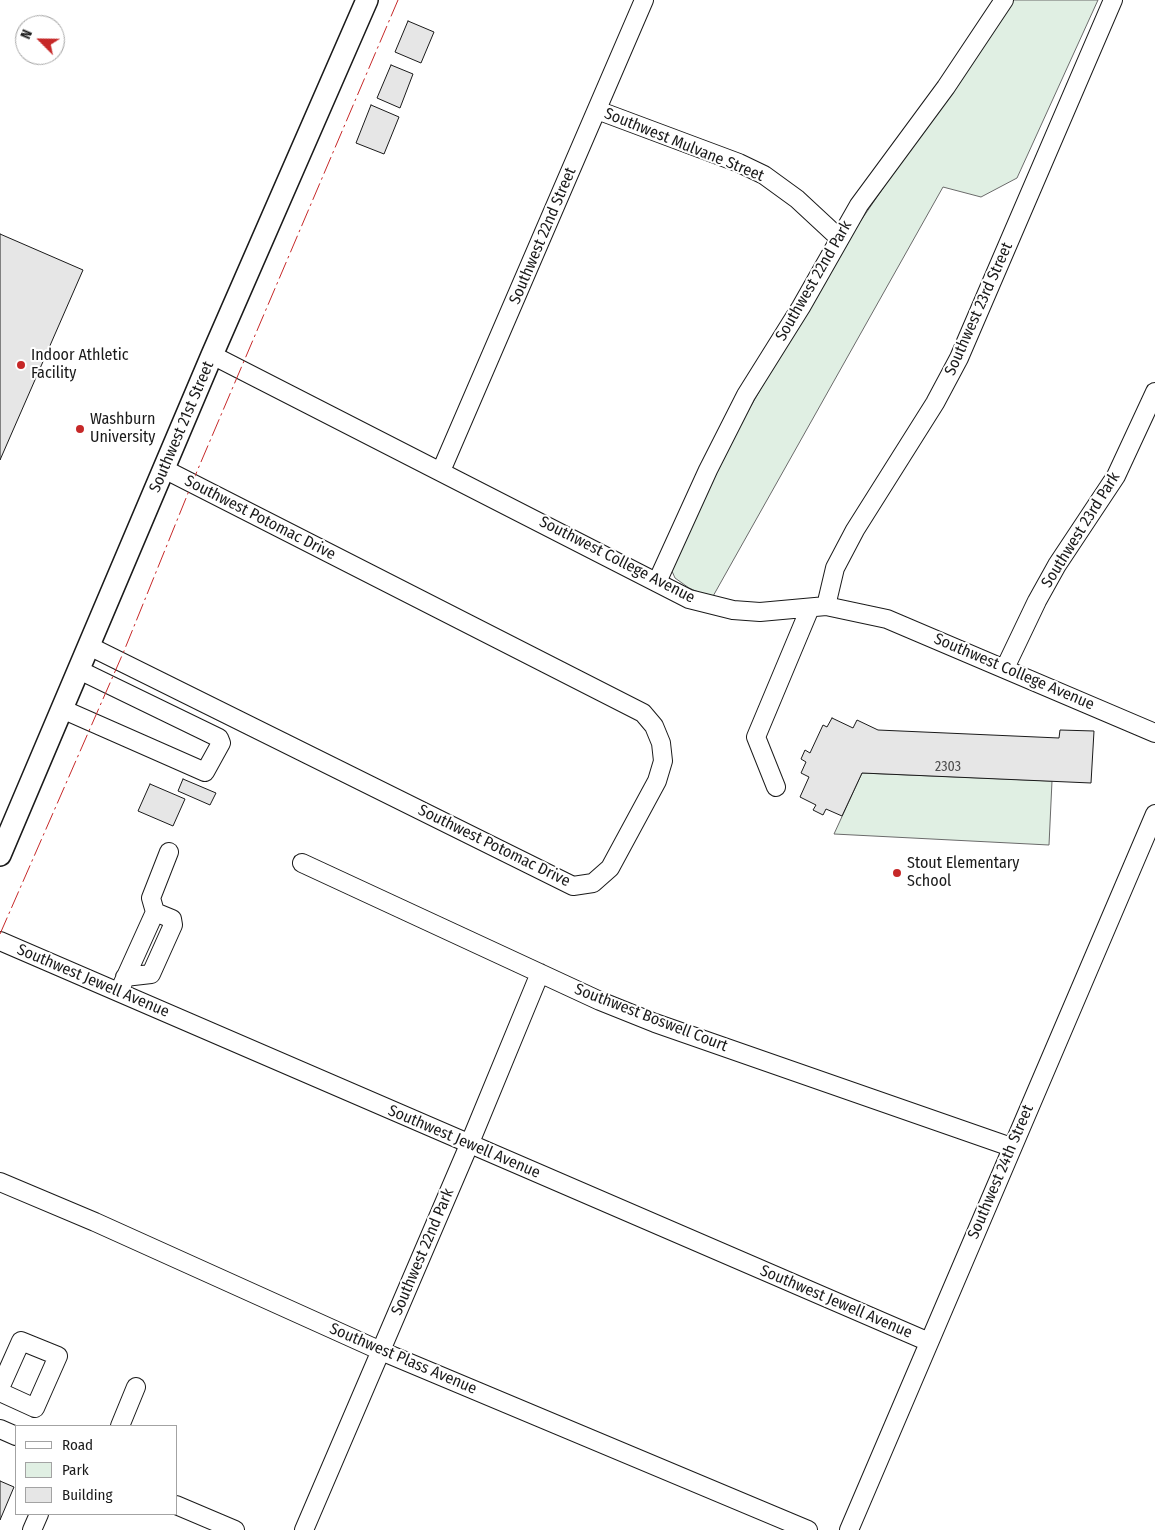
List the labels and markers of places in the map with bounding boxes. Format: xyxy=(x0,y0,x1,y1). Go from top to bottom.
place label: Indoor Athletic Facility xyxy=(31,346,129,384)
marker: Indoor Athletic Facility xyxy=(15,359,27,371)
place label: Washburn University xyxy=(90,410,155,448)
marker: Washburn University xyxy=(74,423,86,435)
place label: Stout Elementary School xyxy=(907,854,1019,892)
marker: Stout Elementary School xyxy=(891,867,903,879)

